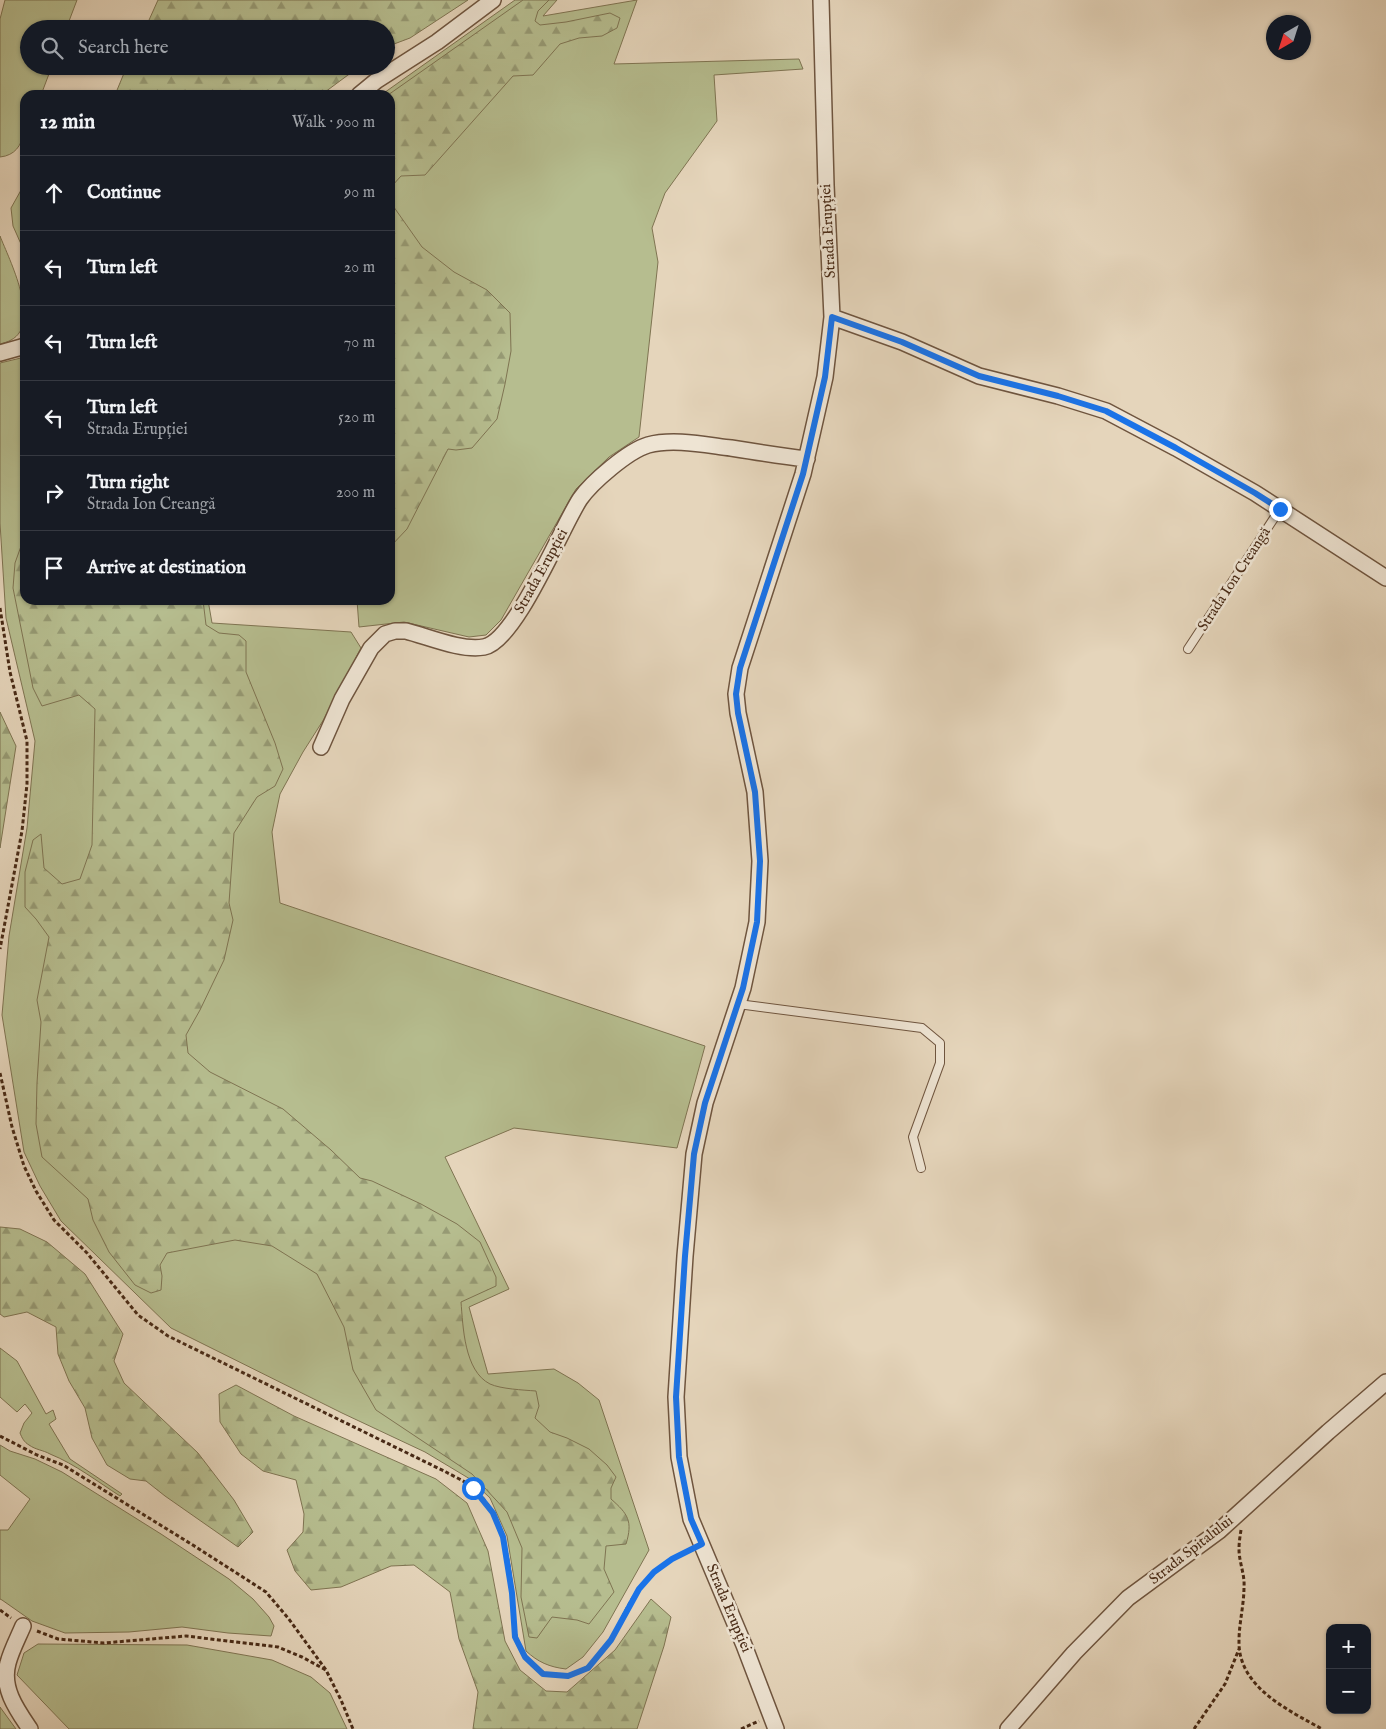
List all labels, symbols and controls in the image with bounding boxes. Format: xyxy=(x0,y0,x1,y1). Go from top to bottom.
north arrow xyxy=(1266,15,1311,60)
search box xyxy=(20,20,395,75)
icon: search xyxy=(38,34,66,62)
text: Search here xyxy=(78,36,169,60)
text: 12 min xyxy=(40,109,95,136)
text: Walk · 900 m xyxy=(292,113,375,133)
icon: ahead xyxy=(40,179,68,207)
text: Continue xyxy=(87,181,161,205)
text: 90 m xyxy=(344,183,375,203)
street label: Strada Erupției xyxy=(816,183,840,279)
icon: left xyxy=(40,254,68,282)
text: Turn left xyxy=(87,256,158,280)
text: 20 m xyxy=(344,258,375,278)
icon: left xyxy=(40,329,68,357)
text: Turn left xyxy=(87,331,158,355)
text: 70 m xyxy=(344,333,375,353)
text: Turn left xyxy=(87,396,158,420)
icon: left xyxy=(40,404,68,432)
text: 520 m xyxy=(338,408,375,428)
text: Strada Erupției xyxy=(87,420,188,440)
text: Turn right xyxy=(87,471,169,495)
icon: right xyxy=(40,479,68,507)
text: 200 m xyxy=(336,483,375,503)
text: Strada Ion Creangă xyxy=(87,495,215,515)
route end xyxy=(1269,498,1292,521)
street label: Strada Ion Creangă xyxy=(1193,523,1275,635)
street label: Strada Erupției xyxy=(510,525,572,617)
icon: arrive xyxy=(40,554,68,582)
text: Arrive at destination xyxy=(87,556,246,580)
route start xyxy=(462,1477,485,1500)
street label: Strada Spitalului xyxy=(1145,1511,1237,1589)
street label: Strada Erupției xyxy=(702,1561,756,1655)
map controls xyxy=(1326,1624,1371,1714)
button: + xyxy=(1326,1624,1371,1669)
button: − xyxy=(1326,1669,1371,1714)

